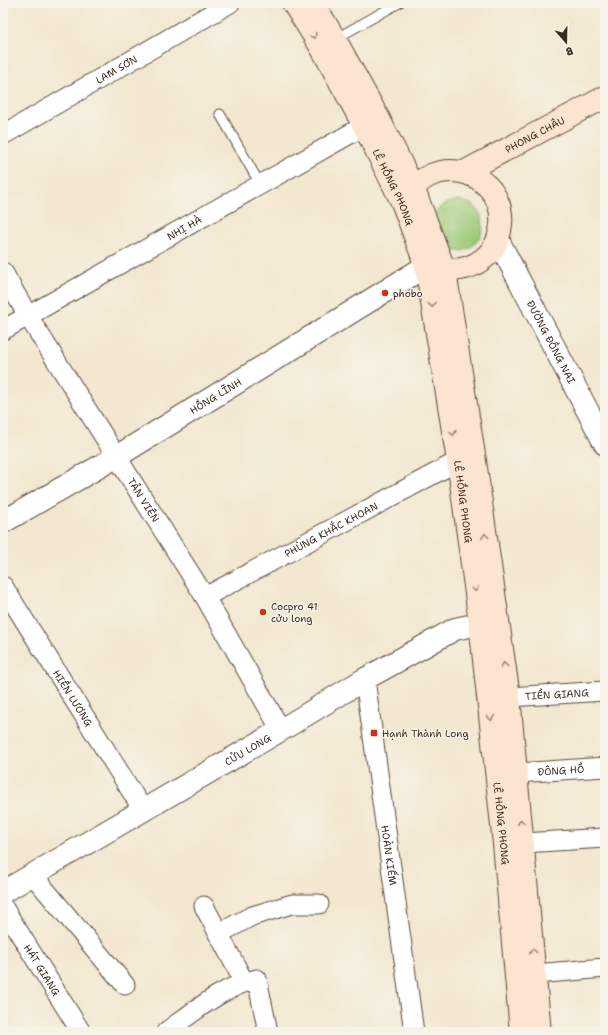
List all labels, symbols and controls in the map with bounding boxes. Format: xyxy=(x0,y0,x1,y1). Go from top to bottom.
north arrow xyxy=(546,22,586,62)
one-way arrow xyxy=(309,32,316,39)
text: B xyxy=(563,43,575,59)
street label: LAM SƠN xyxy=(93,52,140,87)
street label: PHONG CHÂU xyxy=(503,114,567,156)
street label: LÊ HỒNG PHONG xyxy=(370,147,416,228)
street label: NHỊ HÀ xyxy=(165,213,204,243)
place label: phobo xyxy=(393,287,423,300)
marker: phobo xyxy=(380,288,390,298)
street label: ĐƯỜNG ĐỒNG NAI xyxy=(524,298,578,386)
one-way arrow xyxy=(427,301,436,308)
street label: HỒNG LĨNH xyxy=(187,375,244,417)
one-way arrow xyxy=(448,430,457,436)
street label: LÊ HỒNG PHONG xyxy=(451,460,475,544)
street label: TẢN VIÊN xyxy=(125,476,162,525)
street label: PHÙNG KHẮC KHOAN xyxy=(282,499,380,560)
one-way arrow xyxy=(481,533,490,539)
one-way arrow xyxy=(470,586,479,592)
place label: Cocpro 41 cửu long xyxy=(271,600,318,625)
marker: Cocpro 41 cửu long xyxy=(258,607,268,617)
one-way arrow xyxy=(500,662,509,668)
street label: HIỀN LƯƠNG xyxy=(50,667,95,729)
street label: TIỀN GIANG xyxy=(525,686,590,703)
one-way arrow xyxy=(486,715,495,721)
place label: Hạnh Thành Long xyxy=(382,727,469,740)
marker: Hạnh Thành Long xyxy=(369,728,379,738)
street label: CỬU LONG xyxy=(222,731,274,768)
street label: ĐÔNG HỒ xyxy=(537,761,585,779)
street label: LÊ HỒNG PHONG xyxy=(490,781,512,866)
one-way arrow xyxy=(517,819,526,825)
street label: HOÀN KIẾM xyxy=(378,824,400,887)
street label: HÁT GIANG xyxy=(21,942,63,999)
one-way arrow xyxy=(528,948,537,954)

